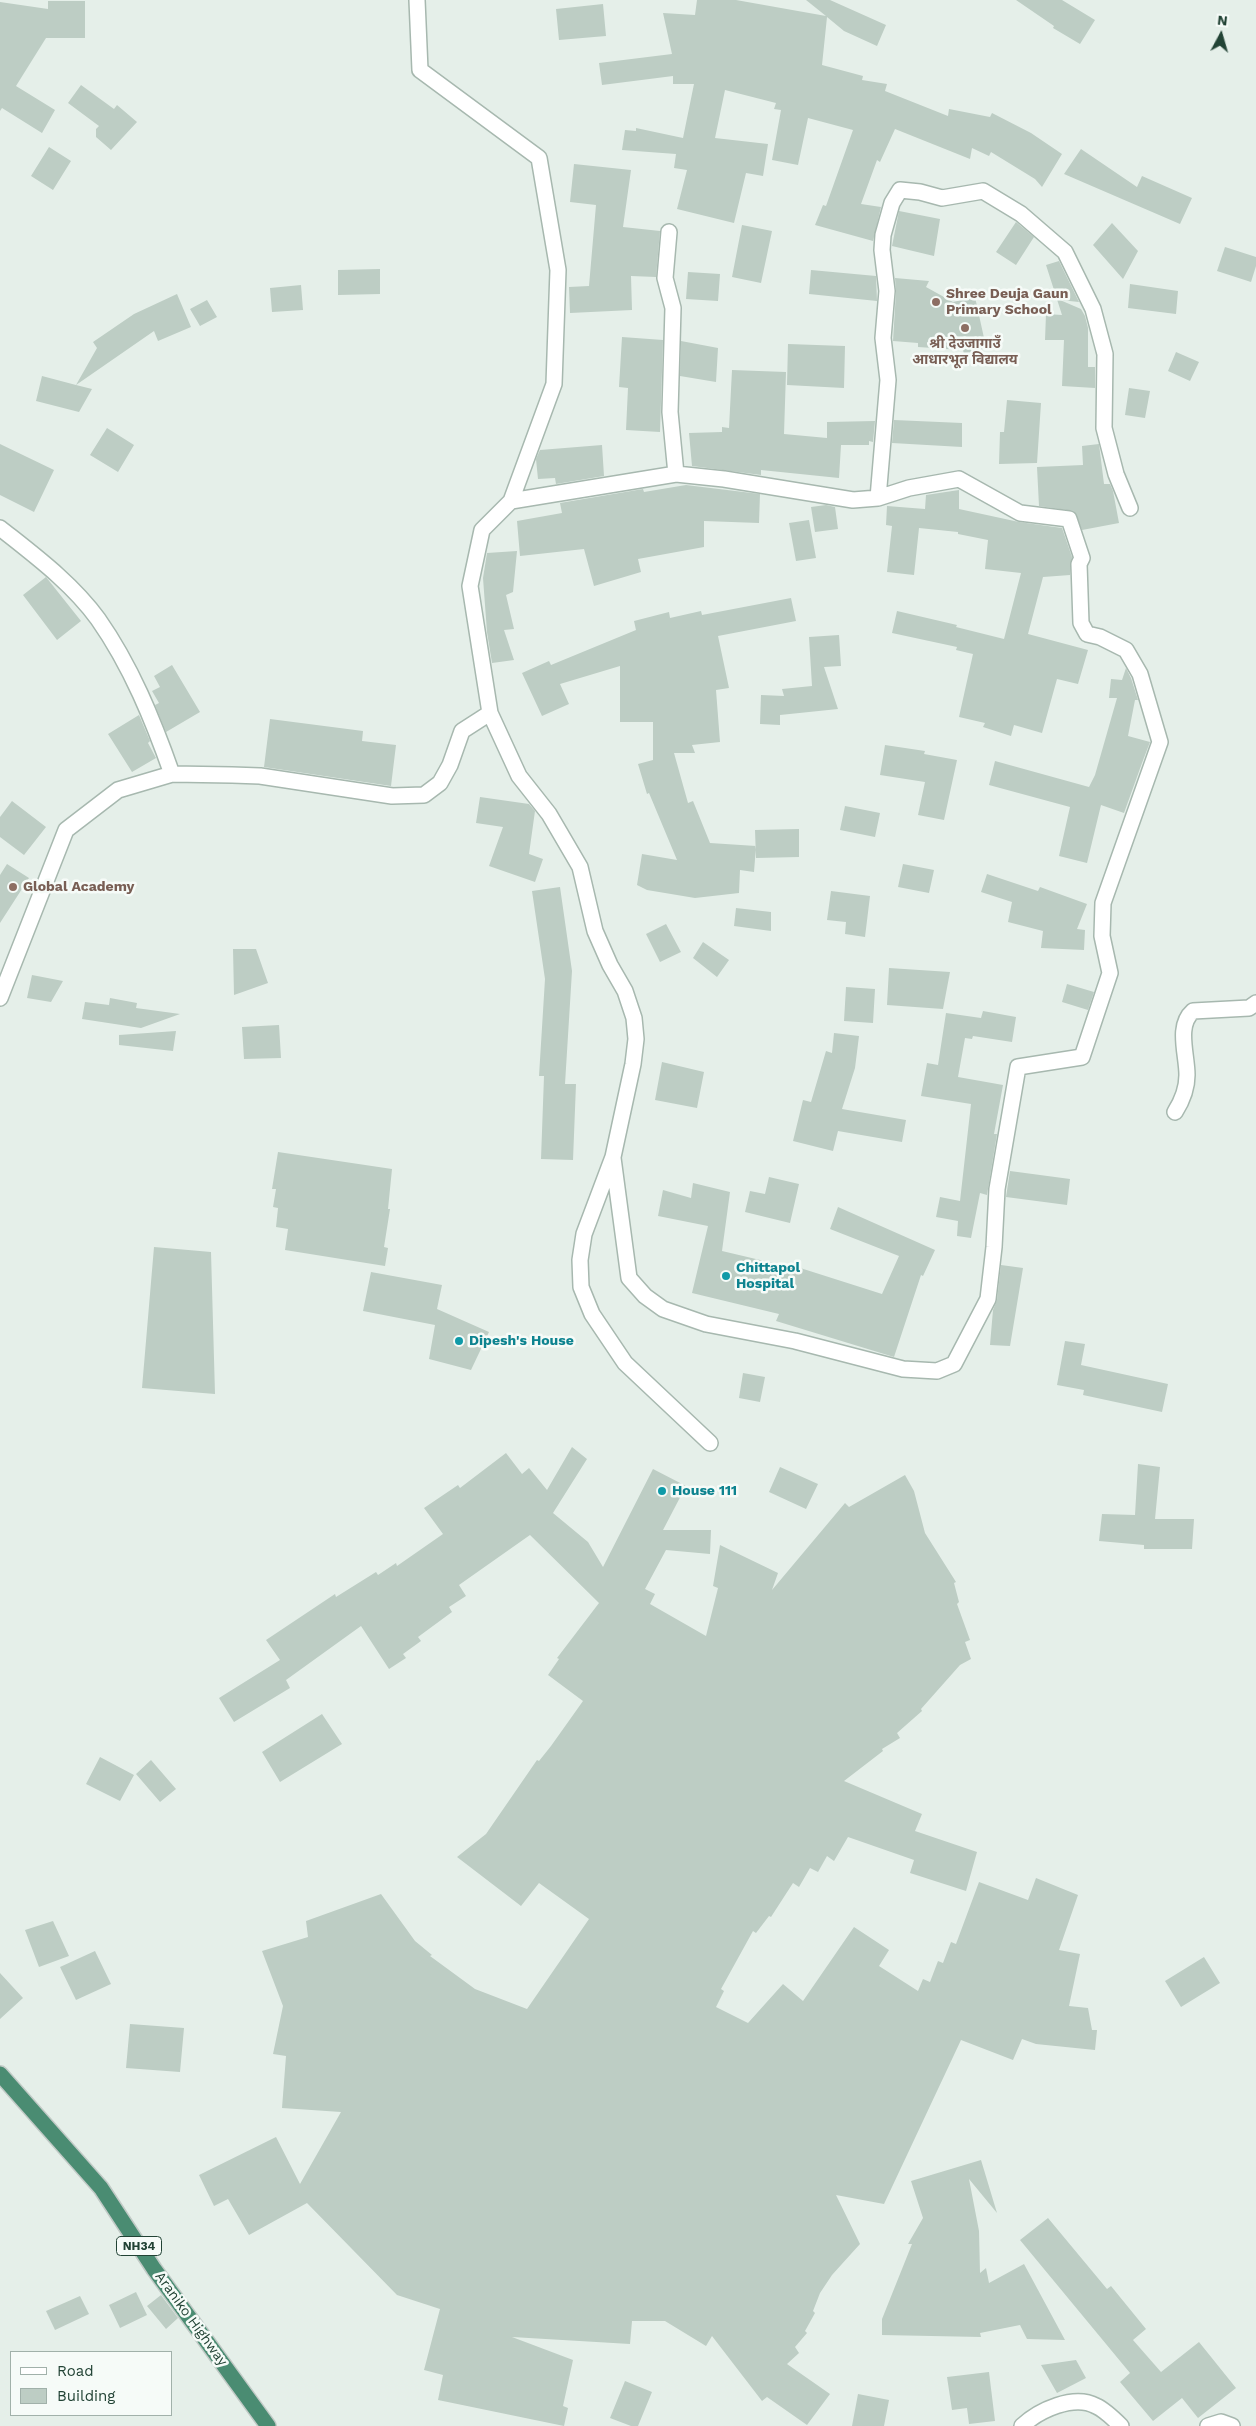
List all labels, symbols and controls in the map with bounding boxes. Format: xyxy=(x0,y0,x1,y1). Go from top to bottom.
north arrow xyxy=(1196,10,1246,60)
text: N xyxy=(1217,12,1229,29)
place label: Shree Deuja Gaun Primary School xyxy=(946,286,1068,318)
marker: Shree Deuja Gaun Primary School xyxy=(930,296,942,308)
marker: श्री देउजागाउँ आधारभूत विद्यालय xyxy=(959,322,971,334)
place label: श्री देउजागाउँ आधारभूत विद्यालय xyxy=(912,336,1018,368)
place label: Global Academy xyxy=(23,879,134,895)
marker: Global Academy xyxy=(7,881,19,893)
place label: Chittapol Hospital xyxy=(736,1260,800,1292)
marker: Chittapol Hospital xyxy=(720,1270,732,1282)
place label: Dipesh's House xyxy=(469,1333,574,1349)
marker: Dipesh's House xyxy=(453,1335,465,1347)
place label: House 111 xyxy=(672,1483,737,1499)
marker: House 111 xyxy=(656,1485,668,1497)
road number: NH34 xyxy=(116,2236,162,2256)
street label: Araniko Highway xyxy=(151,2269,231,2369)
legend xyxy=(10,2351,172,2416)
text: Road xyxy=(57,2362,94,2380)
text: Building xyxy=(57,2387,115,2405)

